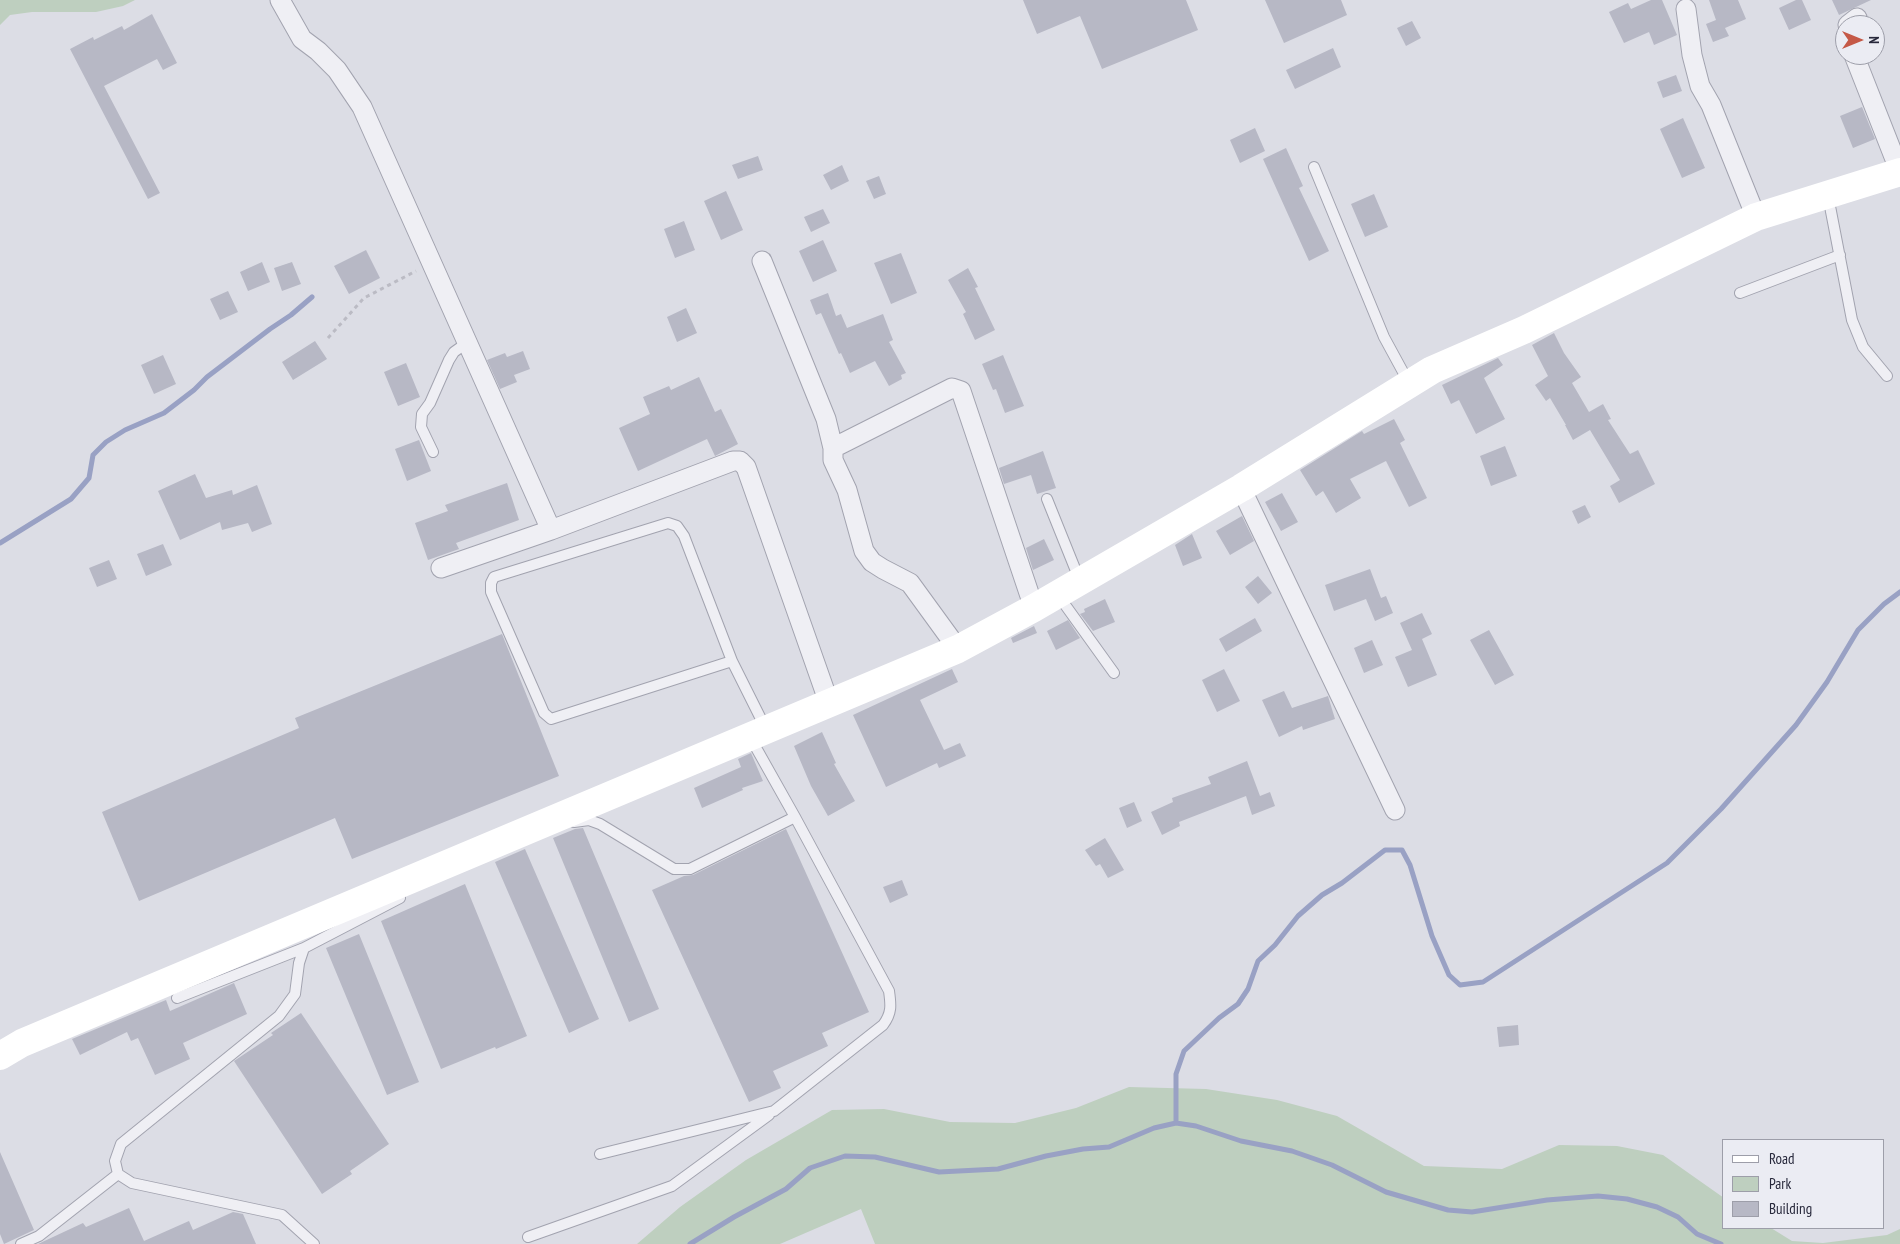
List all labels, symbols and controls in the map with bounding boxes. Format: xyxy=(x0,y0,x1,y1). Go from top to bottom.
north arrow xyxy=(1835,15,1885,65)
text: N xyxy=(1865,36,1883,44)
legend xyxy=(1722,1139,1885,1229)
text: Road xyxy=(1769,1149,1795,1168)
text: Park xyxy=(1769,1174,1791,1193)
text: Building xyxy=(1769,1199,1812,1218)

